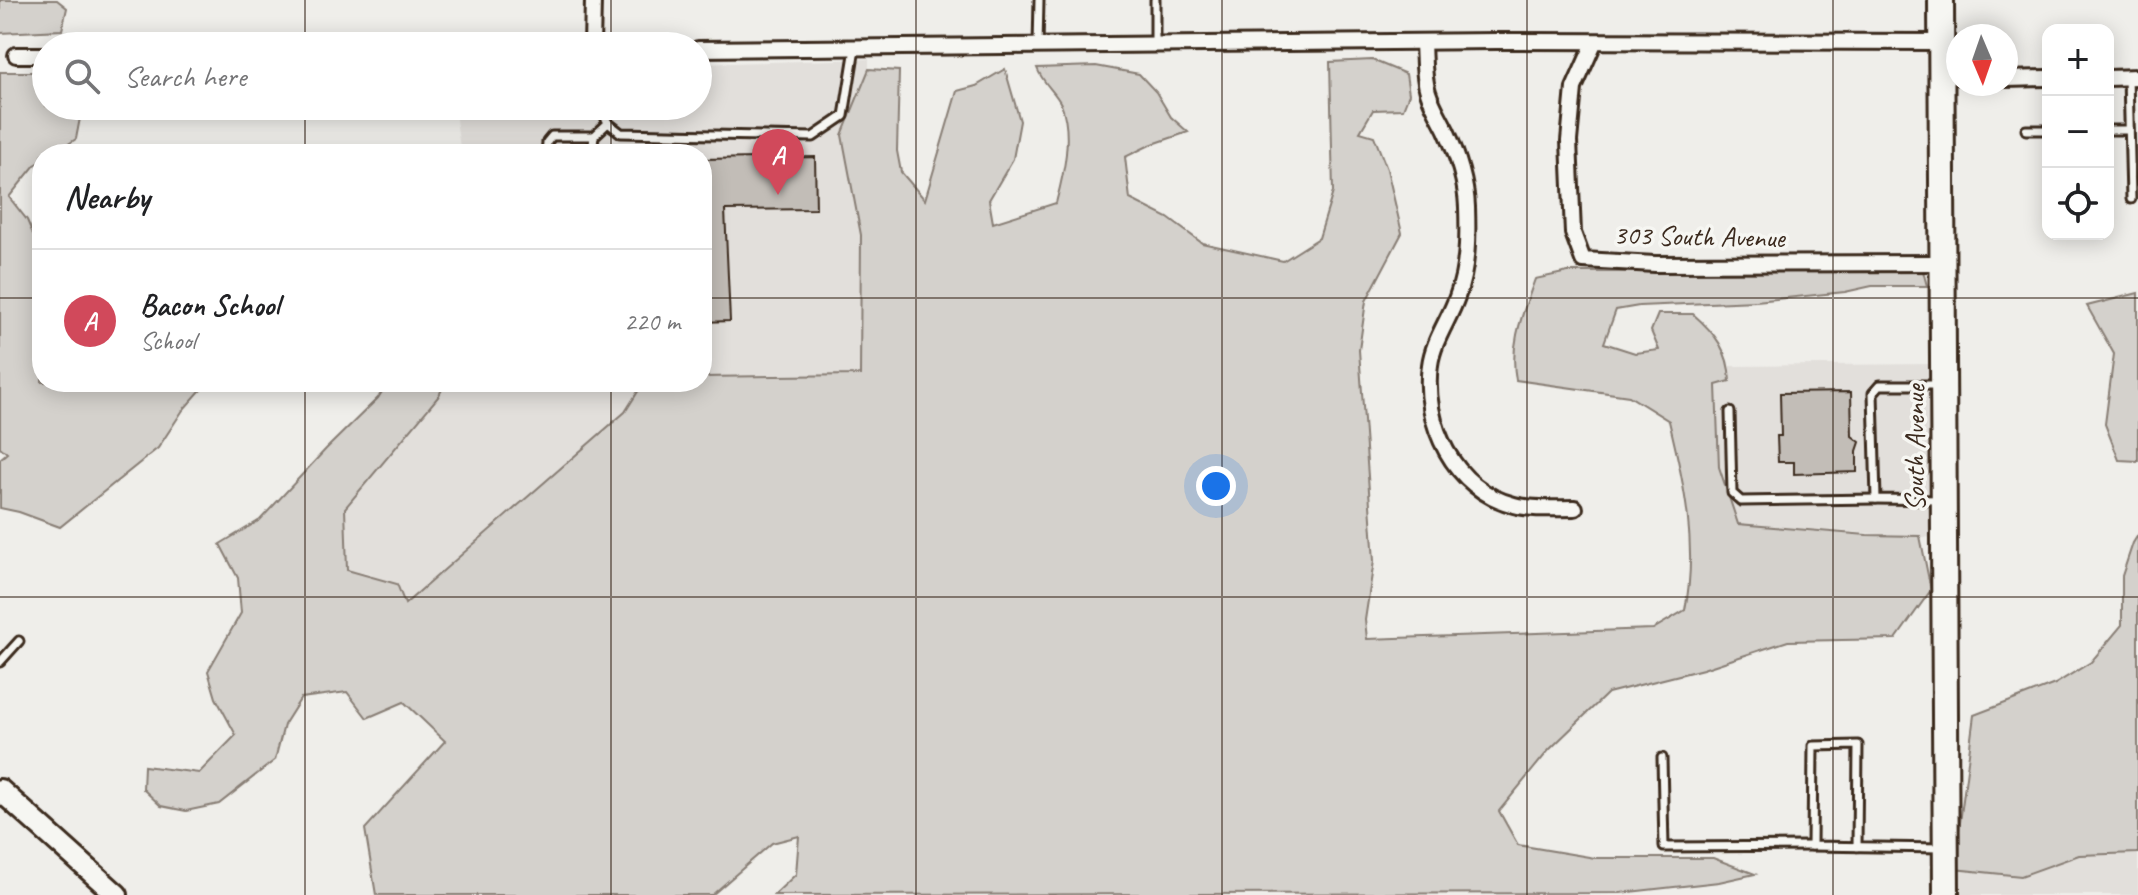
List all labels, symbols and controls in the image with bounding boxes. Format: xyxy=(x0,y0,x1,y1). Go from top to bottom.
north arrow xyxy=(1946,24,2018,96)
map controls xyxy=(2042,24,2114,240)
button: + xyxy=(2042,24,2114,96)
search box xyxy=(32,32,712,120)
icon: search xyxy=(60,54,104,98)
text: Search here xyxy=(124,57,246,95)
button: − xyxy=(2042,96,2114,168)
pin: A xyxy=(752,129,804,195)
button: locate xyxy=(2042,168,2114,240)
text: Nearby xyxy=(64,175,150,218)
street label: 303 South Avenue xyxy=(1613,217,1787,255)
text: Bacon School xyxy=(140,286,279,324)
text: A xyxy=(83,305,97,338)
text: 220 m xyxy=(624,305,680,338)
text: School xyxy=(140,324,196,357)
street label: South Avenue xyxy=(1897,383,1932,511)
your location xyxy=(1196,466,1236,506)

